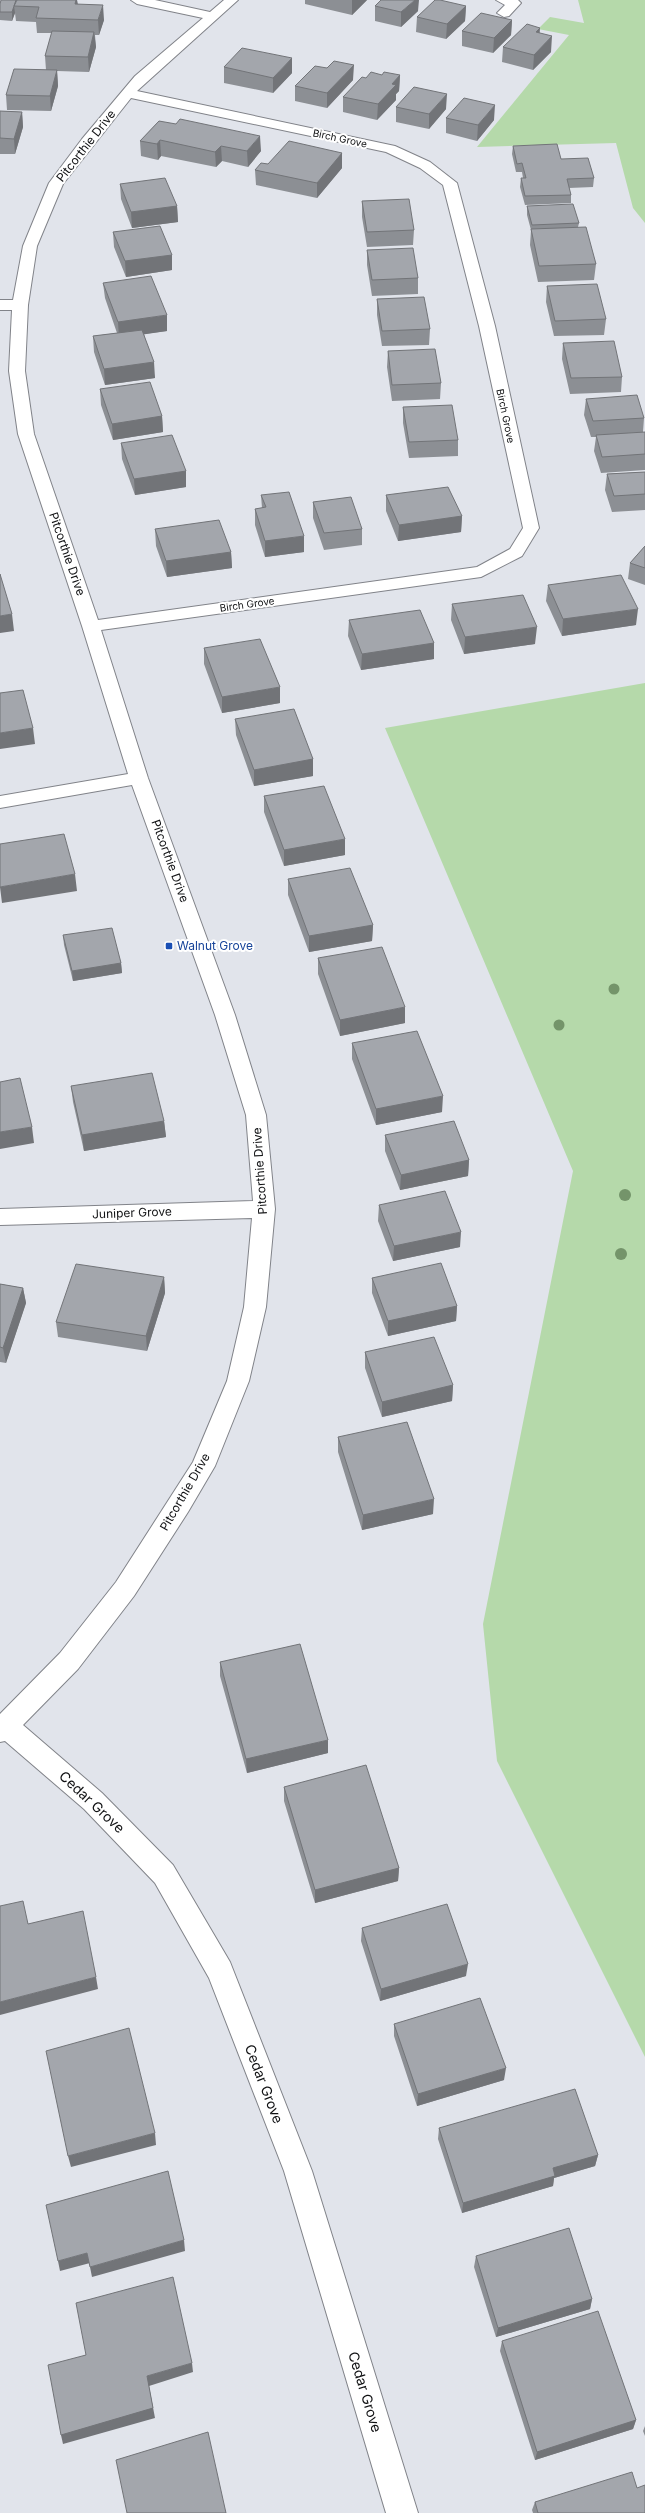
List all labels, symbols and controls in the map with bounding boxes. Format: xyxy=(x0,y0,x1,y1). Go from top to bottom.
street label: Pitcorthie Drive xyxy=(53,107,118,185)
street label: Birch Grove xyxy=(312,126,368,150)
street label: Birch Grove xyxy=(494,388,518,444)
street label: Pitcorthie Drive xyxy=(46,510,89,598)
street label: Birch Grove xyxy=(219,594,275,614)
street label: Pitcorthie Drive xyxy=(149,817,192,904)
place label: Walnut Grove xyxy=(177,938,253,953)
marker: Walnut Grove xyxy=(164,941,174,951)
street label: Pitcorthie Drive xyxy=(249,1127,270,1215)
street label: Juniper Grove xyxy=(92,1204,172,1221)
street label: Pitcorthie Drive xyxy=(156,1450,213,1533)
street label: Cedar Grove xyxy=(56,1767,129,1836)
street label: Cedar Grove xyxy=(242,2042,287,2126)
street label: Cedar Grove xyxy=(345,2349,386,2434)

